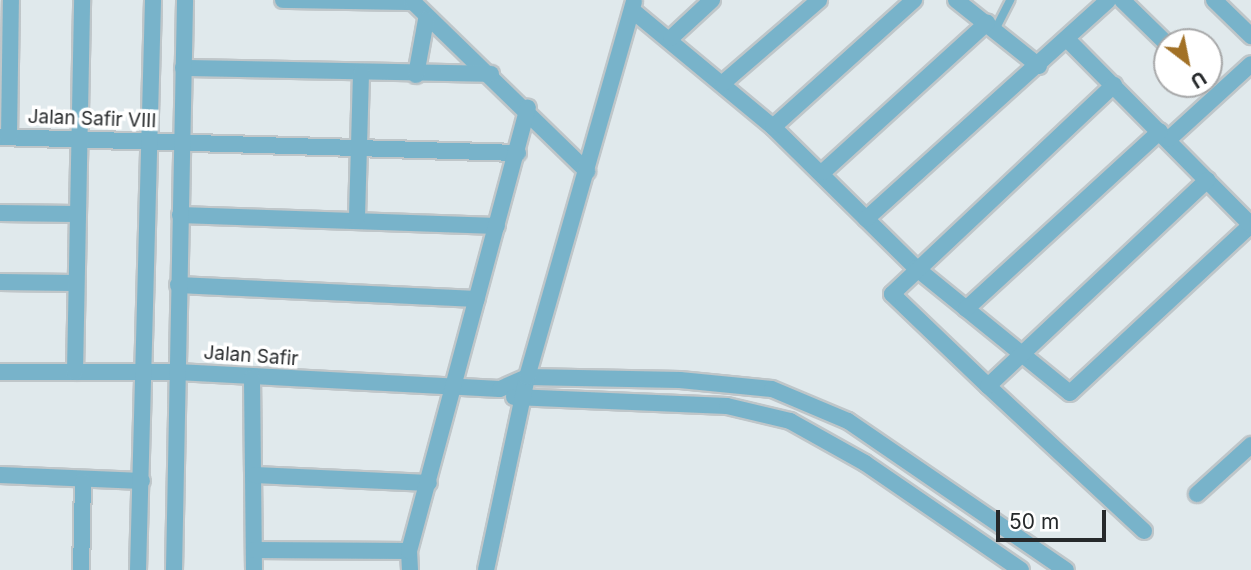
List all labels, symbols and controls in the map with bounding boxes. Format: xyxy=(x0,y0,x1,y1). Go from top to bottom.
north arrow xyxy=(1153,28,1223,98)
text: U xyxy=(1186,66,1210,93)
street label: Jalan Safir VIII xyxy=(27,105,157,133)
street label: Jalan Safir xyxy=(203,341,299,371)
scale bar xyxy=(999,496,1109,540)
text: 50 m xyxy=(1009,509,1059,534)

